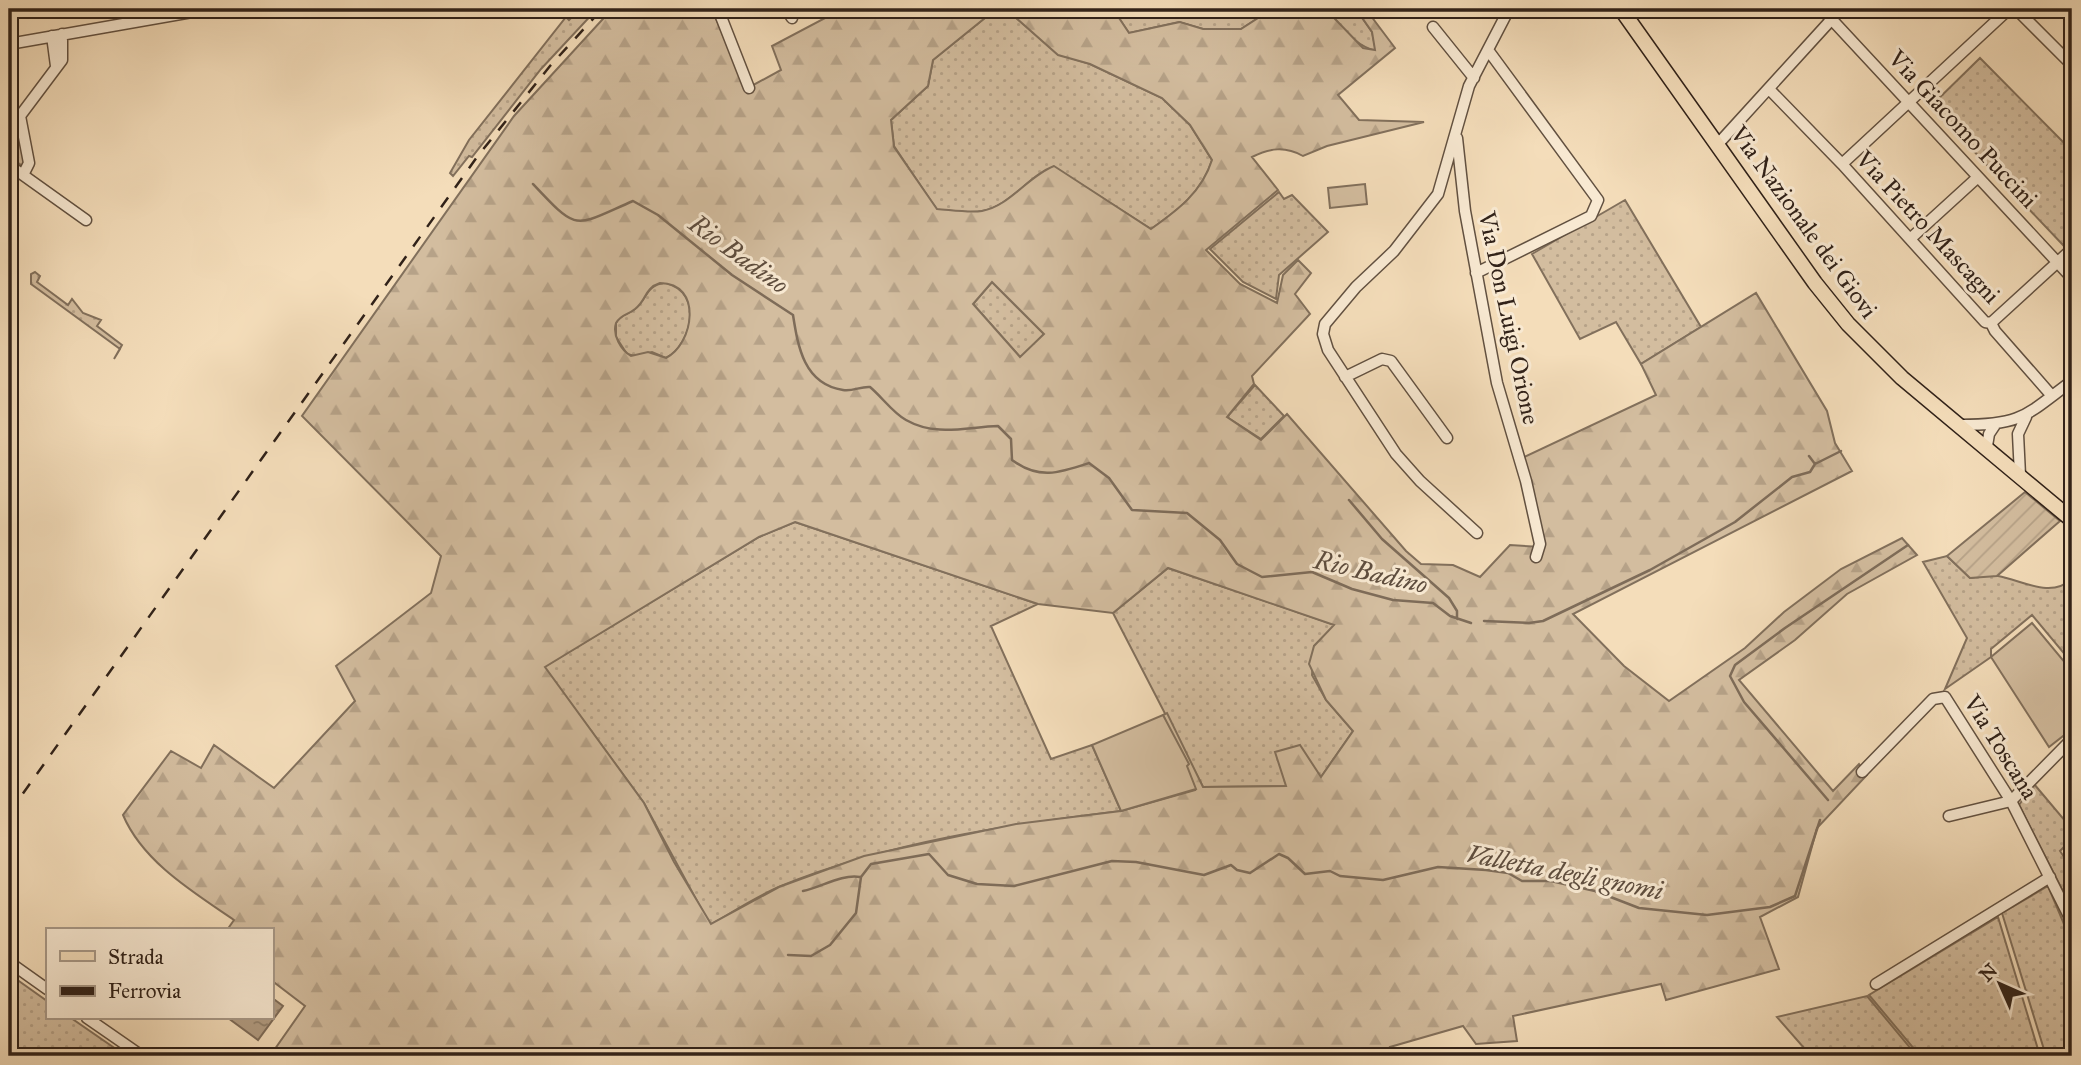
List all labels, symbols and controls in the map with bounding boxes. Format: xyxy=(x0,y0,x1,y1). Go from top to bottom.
street label: Via Giacomo Puccini xyxy=(1881,43,2044,215)
street label: Via Nazionale dei Giovi xyxy=(1723,119,1884,325)
street label: Via Pietro Mascagni xyxy=(1849,144,2007,310)
water label: Rio Badino xyxy=(682,207,795,301)
street label: Via Don Luigi Orione xyxy=(1472,208,1546,427)
water label: Rio Badino xyxy=(1310,543,1431,601)
street label: Via Toscana xyxy=(1957,688,2045,805)
water label: Valletta degli gnomi xyxy=(1464,837,1666,907)
legend xyxy=(46,928,273,1020)
text: Strada xyxy=(108,944,164,970)
north arrow xyxy=(1966,950,2036,1020)
text: N xyxy=(1974,958,2002,986)
text: Ferrovia xyxy=(108,978,181,1004)

